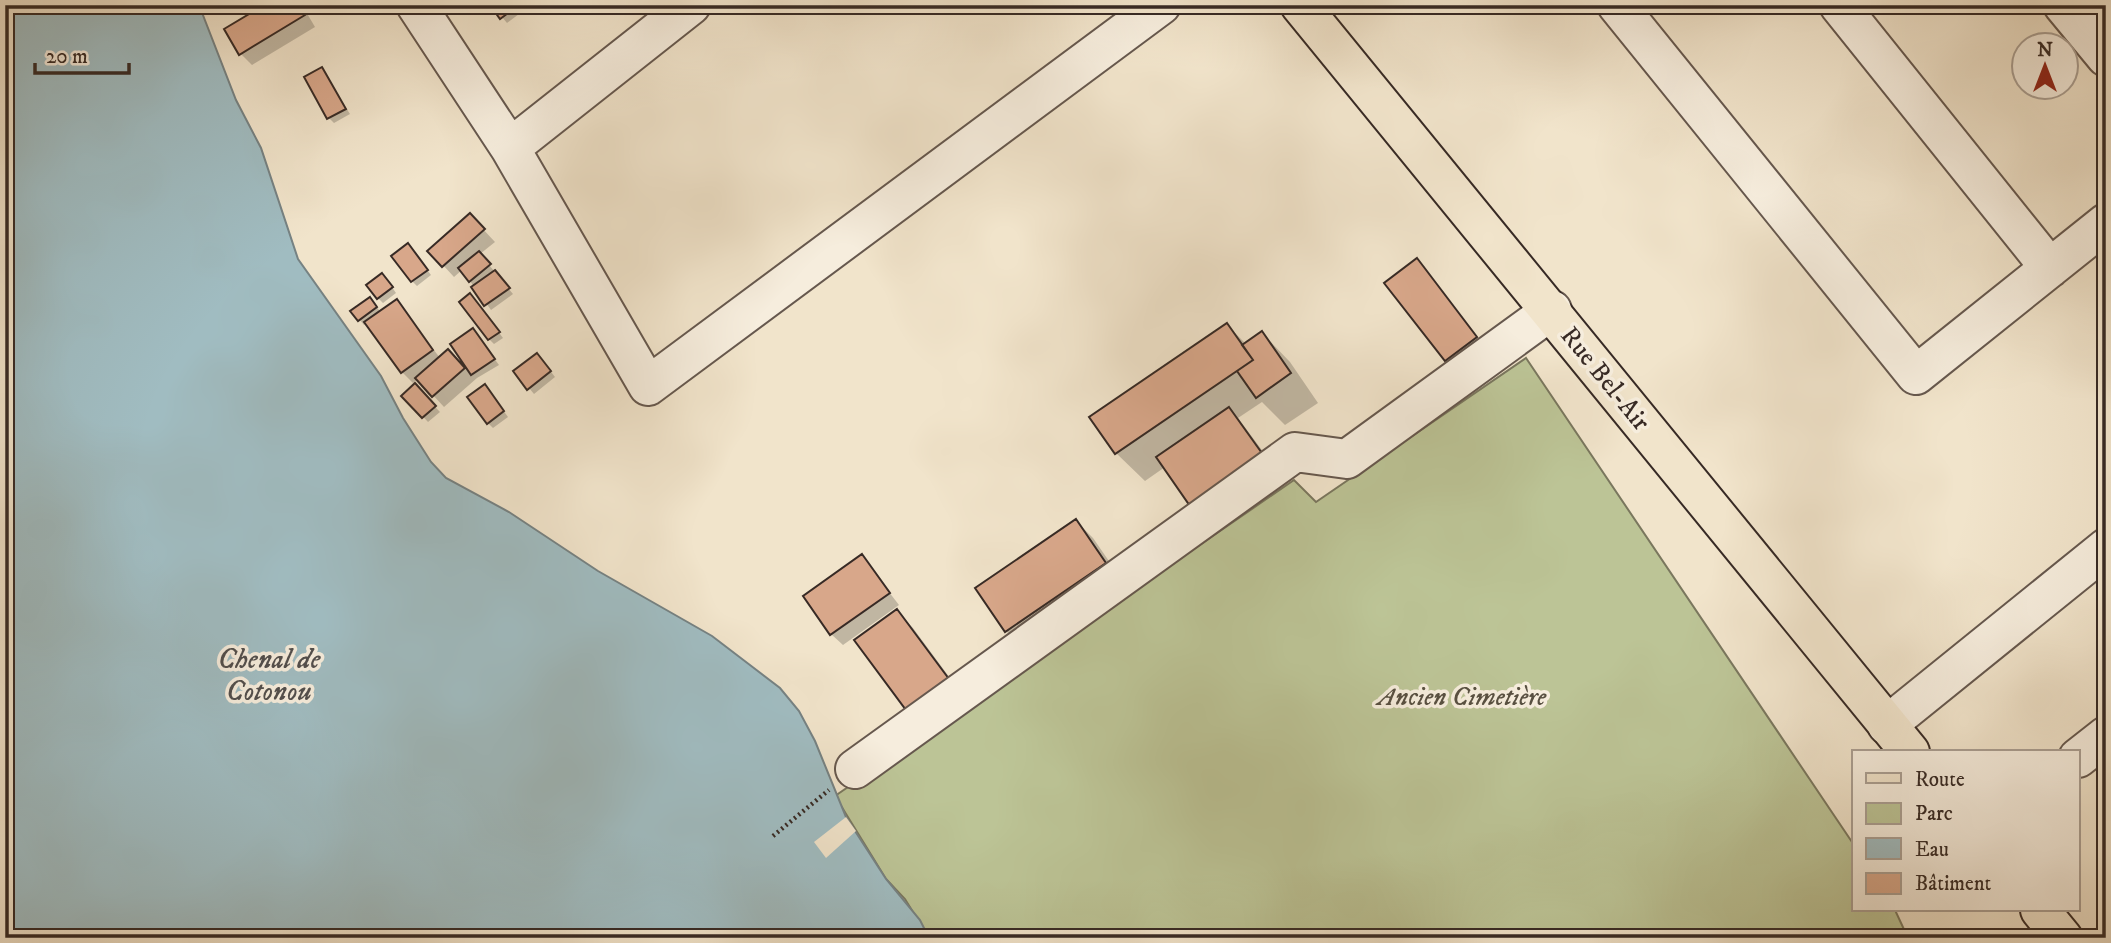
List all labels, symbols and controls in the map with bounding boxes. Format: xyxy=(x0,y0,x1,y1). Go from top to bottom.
scale bar xyxy=(35,32,130,76)
north arrow xyxy=(2010,32,2080,102)
text: N xyxy=(2037,39,2053,62)
text: 20 m xyxy=(46,44,88,70)
street label: Rue Bel-Air xyxy=(1553,320,1657,438)
water label: Chenal de Cotonou xyxy=(218,642,322,709)
park label: Ancien Cimetière xyxy=(1375,681,1547,714)
legend xyxy=(1852,750,2080,912)
text: Route xyxy=(1915,767,1965,793)
text: Parc xyxy=(1915,801,1953,827)
text: Eau xyxy=(1915,837,1949,863)
text: Bâtiment xyxy=(1915,871,1992,897)

